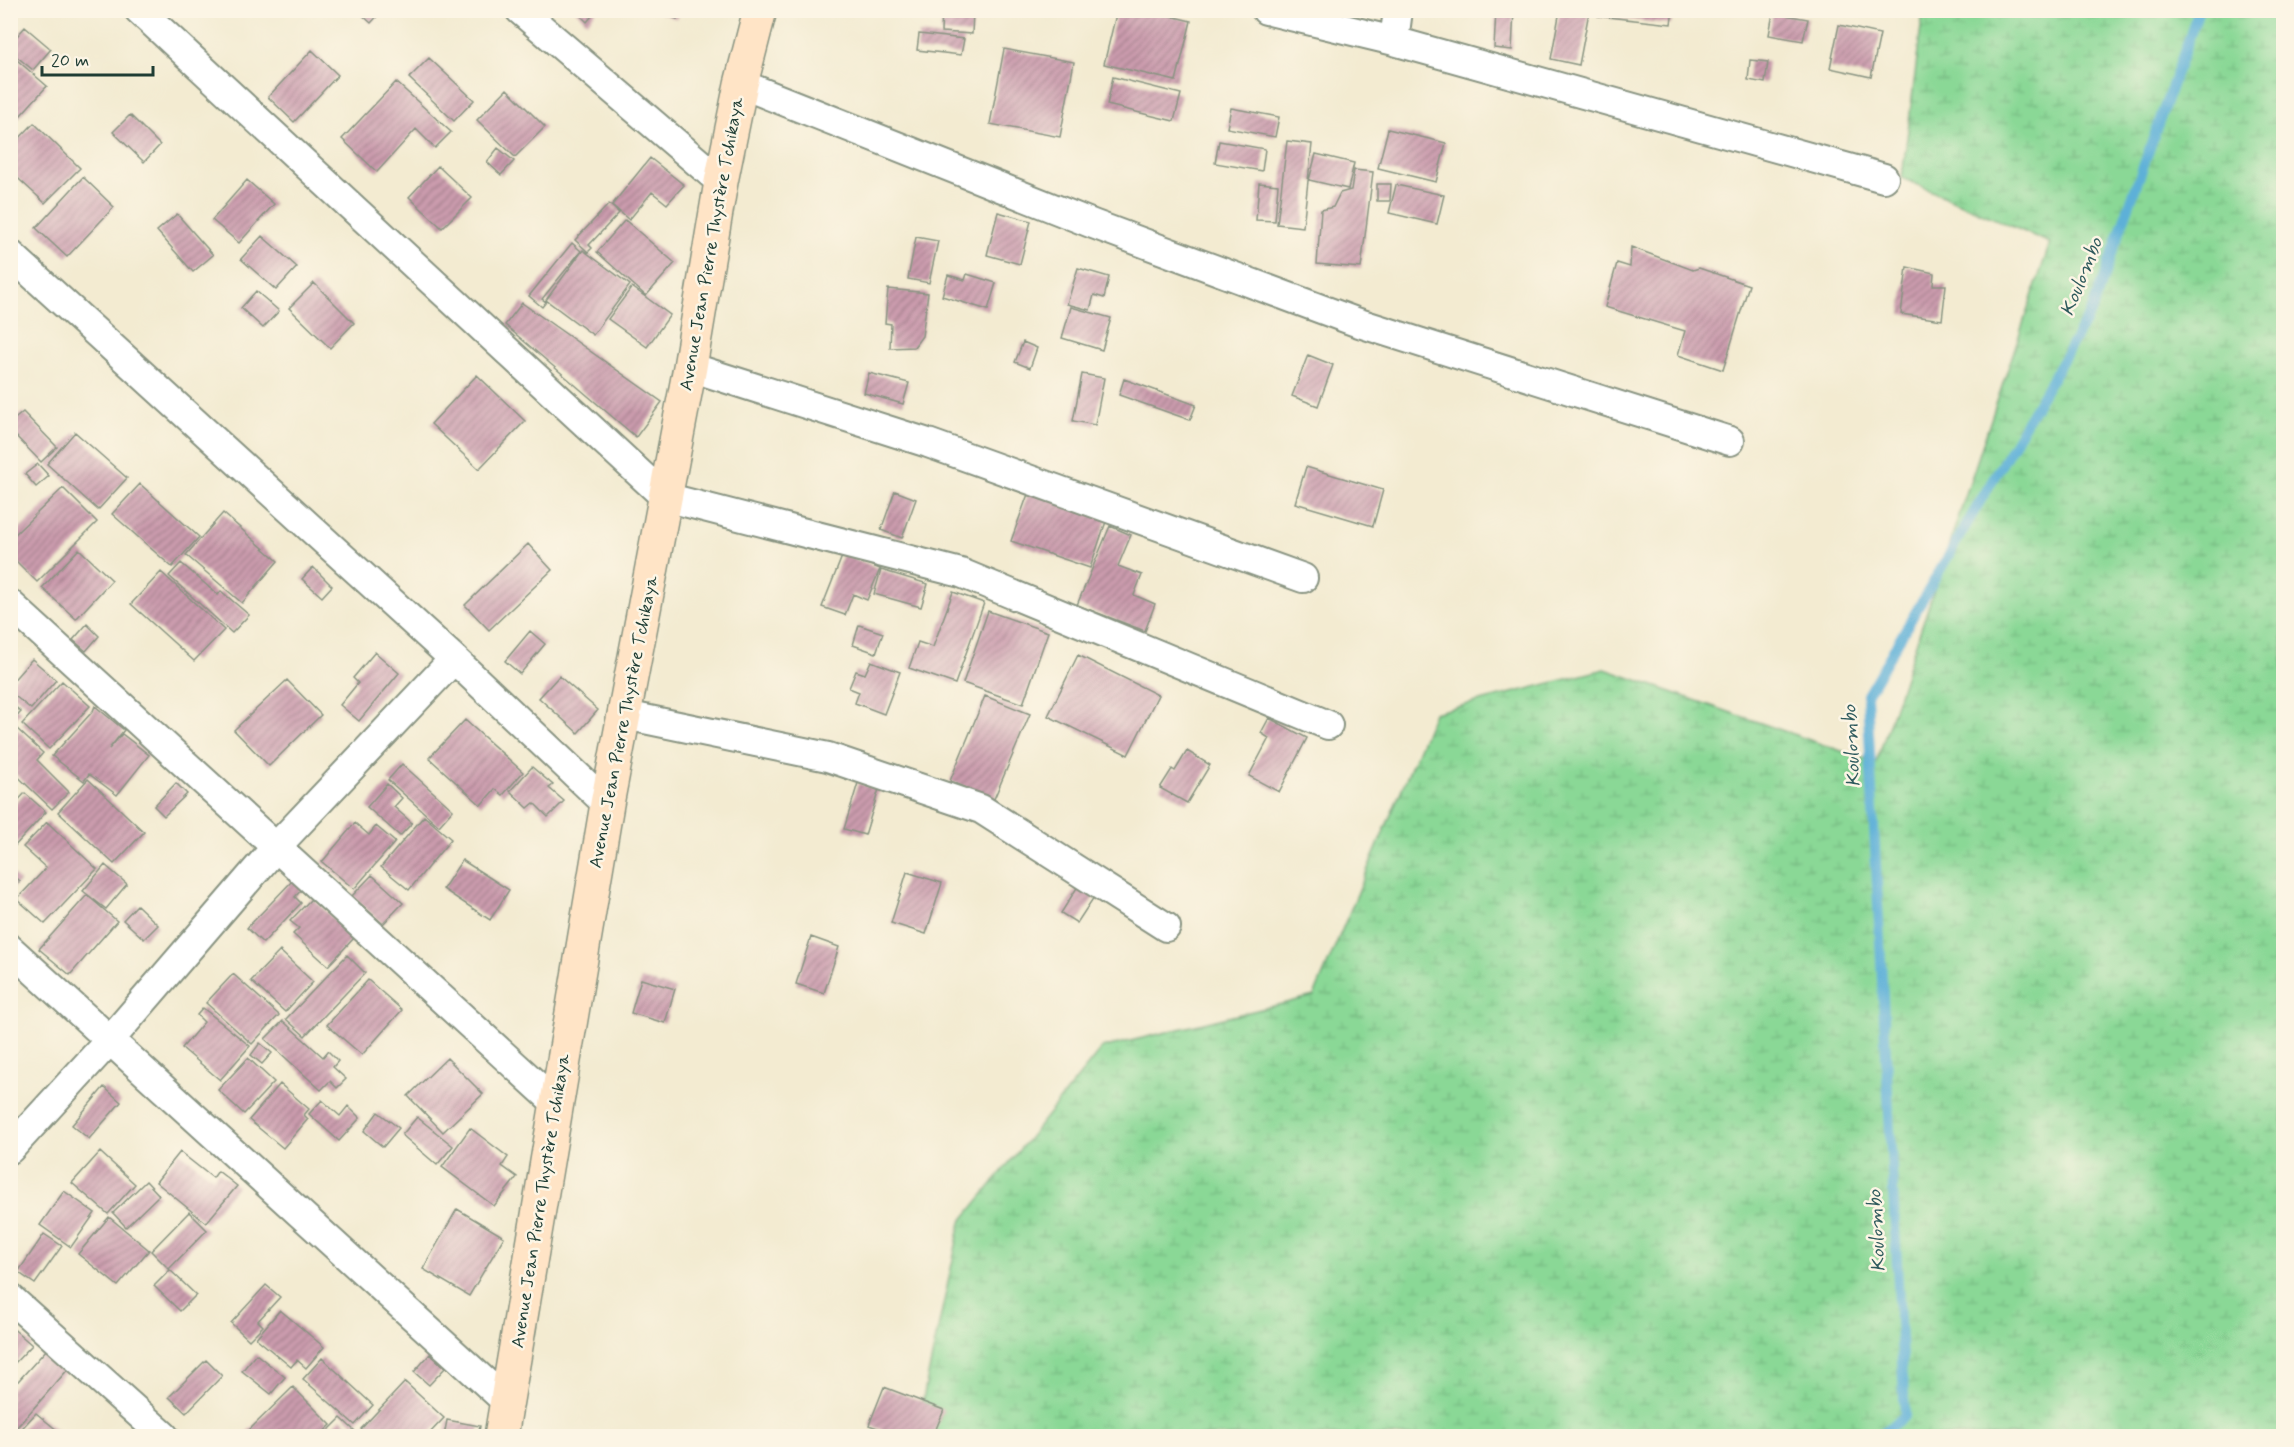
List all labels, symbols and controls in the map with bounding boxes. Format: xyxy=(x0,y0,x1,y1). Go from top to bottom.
scale bar xyxy=(42,39,153,77)
text: 20 m xyxy=(51,49,89,73)
street label: Avenue Jean Pierre Thystère Tchikaya xyxy=(674,95,750,393)
water label: Koulombo xyxy=(2054,233,2110,320)
street label: Avenue Jean Pierre Thystère Tchikaya xyxy=(584,573,664,870)
water label: Koulombo xyxy=(1836,704,1868,788)
street label: Avenue Jean Pierre Thystère Tchikaya xyxy=(506,1052,576,1350)
water label: Koulombo xyxy=(1861,1189,1893,1273)

